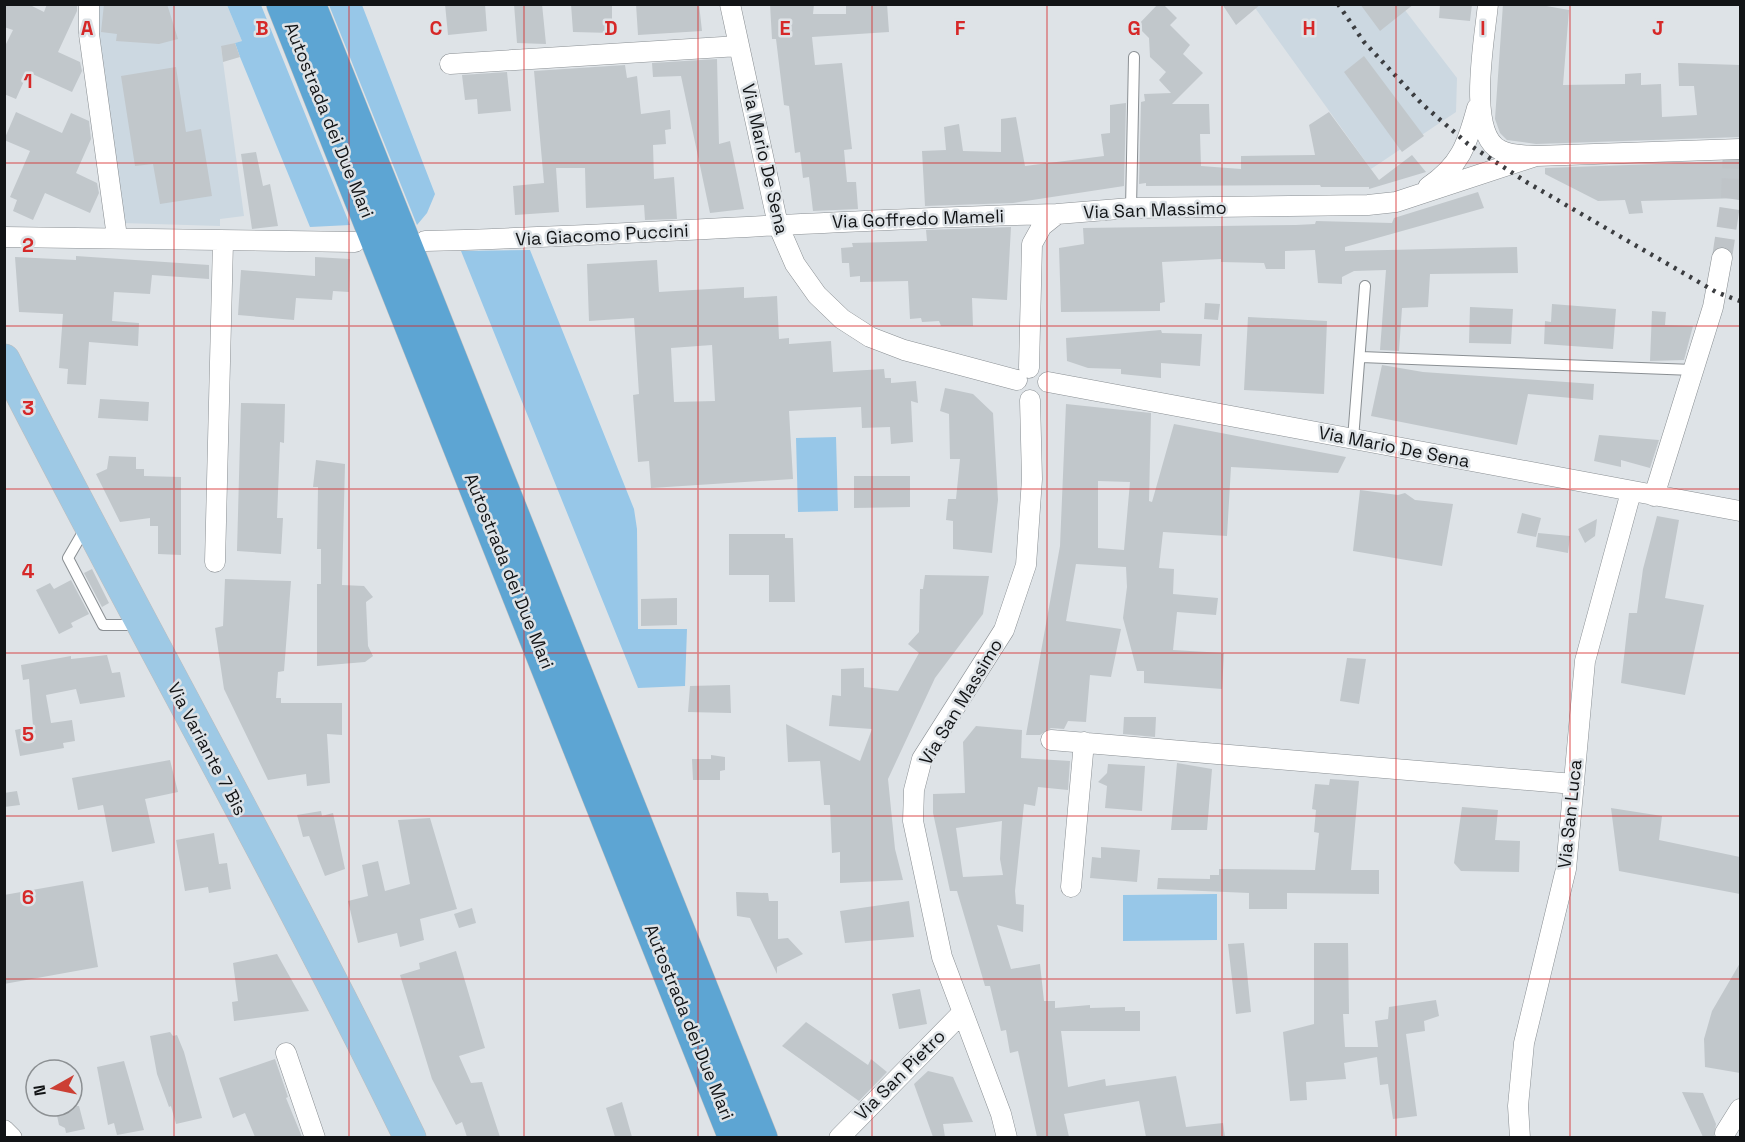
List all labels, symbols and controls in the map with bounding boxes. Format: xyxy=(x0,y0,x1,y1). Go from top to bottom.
text: A xyxy=(81,15,94,41)
text: B xyxy=(255,15,269,41)
text: C xyxy=(430,15,443,41)
text: D xyxy=(604,15,618,41)
text: E xyxy=(779,15,791,41)
text: F xyxy=(955,15,966,41)
text: G xyxy=(1127,15,1141,41)
text: H xyxy=(1302,15,1316,41)
text: I xyxy=(1480,15,1486,41)
text: J xyxy=(1652,15,1664,41)
street label: Autostrada dei Due Mari xyxy=(280,19,379,221)
text: 1 xyxy=(23,68,33,94)
street label: Via Mario De Sena xyxy=(737,81,794,236)
street label: Via San Massimo xyxy=(1083,196,1227,223)
street label: Via Goffredo Mameli xyxy=(832,204,1004,233)
street label: Via Giacomo Puccini xyxy=(515,218,689,251)
text: 2 xyxy=(22,232,34,258)
text: 3 xyxy=(22,395,34,421)
street label: Via Mario De Sena xyxy=(1316,421,1472,472)
street label: Autostrada dei Due Mari xyxy=(460,470,559,672)
text: 4 xyxy=(22,558,35,584)
street label: Via San Massimo xyxy=(914,634,1007,769)
street label: Via Variante 7 Bis xyxy=(163,678,252,819)
text: 5 xyxy=(22,721,34,747)
street label: Via San Luca xyxy=(1552,758,1587,870)
text: 6 xyxy=(22,884,34,910)
street label: Autostrada dei Due Mari xyxy=(640,921,739,1123)
street label: Via San Pietro xyxy=(849,1024,950,1125)
north arrow xyxy=(24,1058,84,1118)
text: N xyxy=(28,1083,51,1097)

